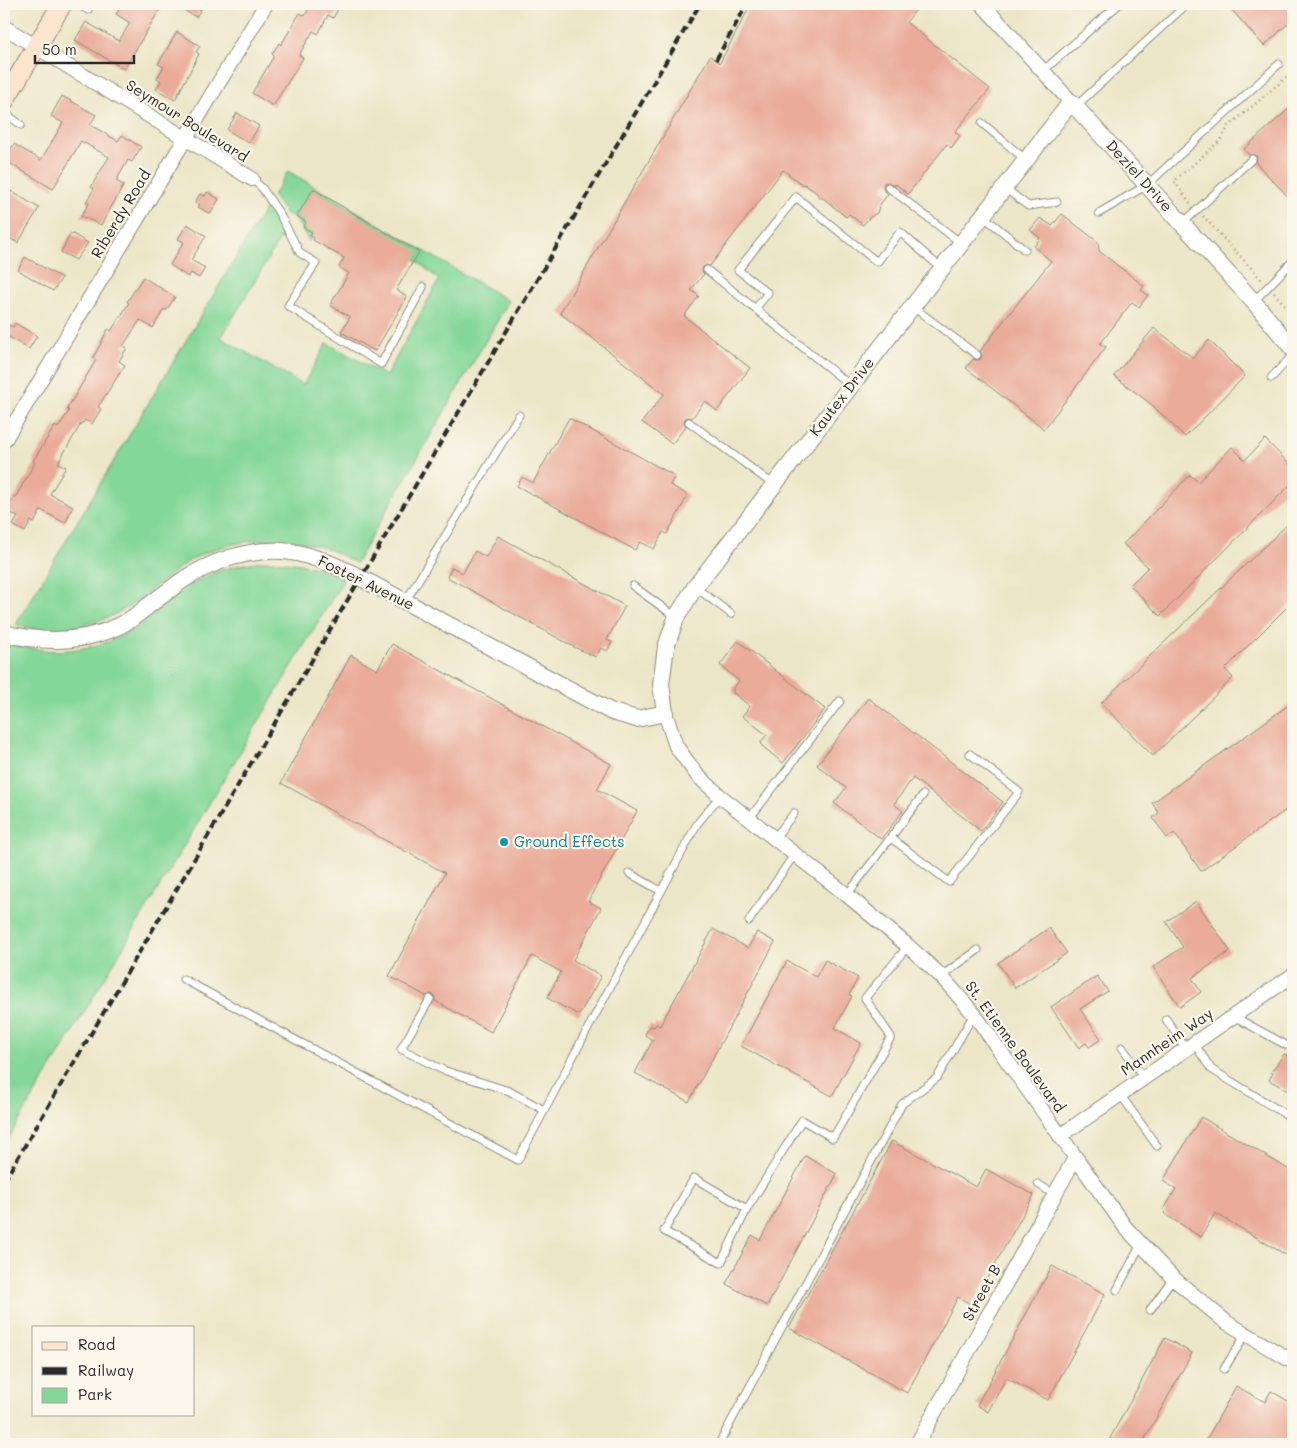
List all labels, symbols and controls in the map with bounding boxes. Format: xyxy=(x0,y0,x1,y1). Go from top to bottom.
scale bar xyxy=(35,32,134,64)
text: 50 m xyxy=(42,39,77,59)
street label: Seymour Boulevard xyxy=(123,74,253,166)
street label: Deziel Drive xyxy=(1102,135,1177,215)
street label: Riberdy Road xyxy=(86,165,154,262)
street label: Kautex Drive xyxy=(804,353,878,440)
street label: Foster Avenue xyxy=(315,550,418,614)
place label: Ground Effects xyxy=(514,831,625,851)
marker: Ground Effects xyxy=(498,836,510,848)
street label: St. Etienne Boulevard xyxy=(961,977,1070,1116)
street label: Mannheim Way xyxy=(1116,1003,1217,1079)
street label: Street B xyxy=(957,1261,1005,1324)
legend xyxy=(32,1326,195,1416)
text: Road xyxy=(78,1334,115,1354)
text: Railway xyxy=(78,1360,134,1380)
text: Park xyxy=(78,1384,112,1404)

